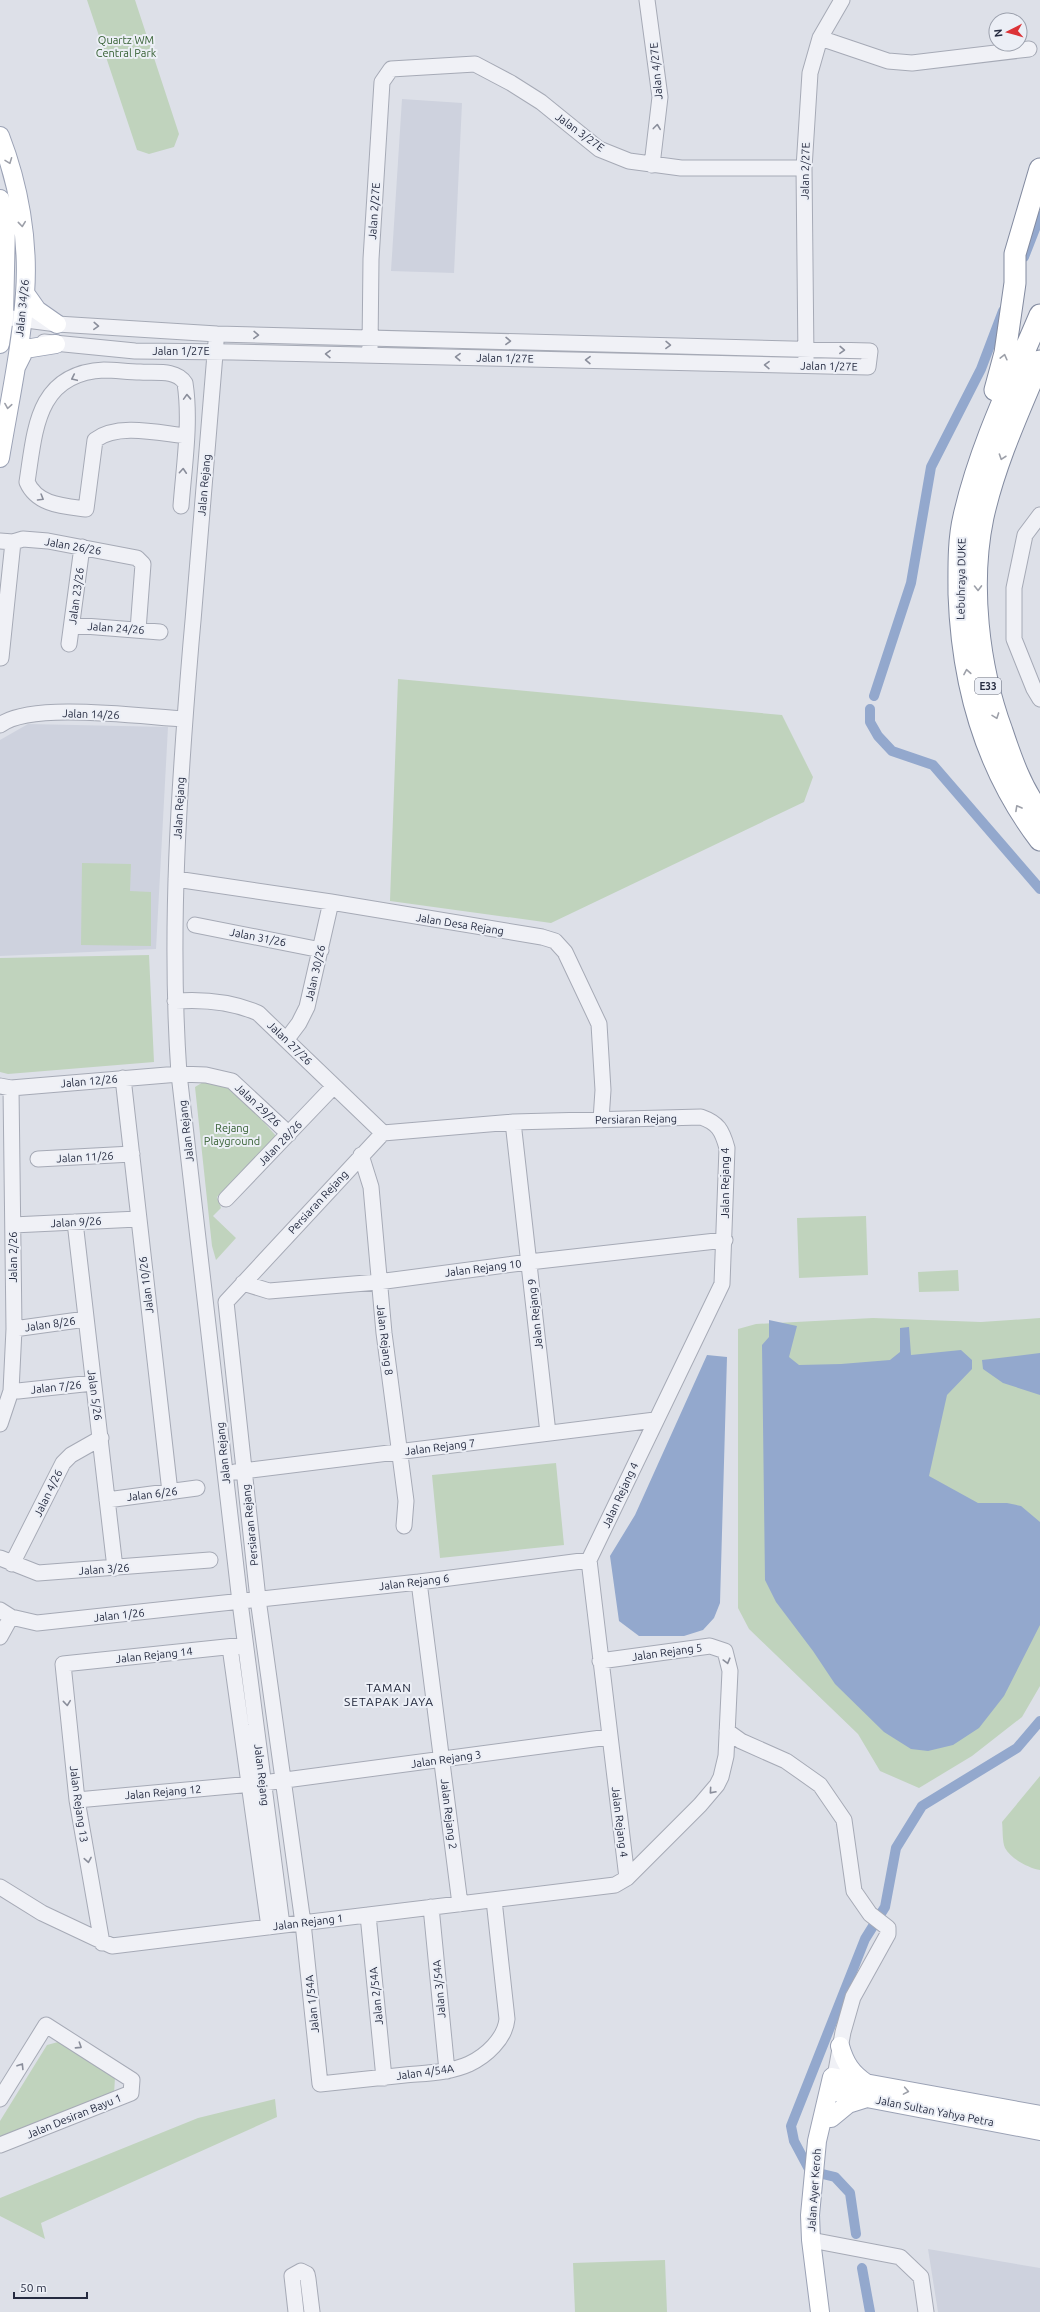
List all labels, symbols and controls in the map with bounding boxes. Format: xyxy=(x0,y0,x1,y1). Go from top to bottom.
north arrow xyxy=(988,12,1028,52)
text: N xyxy=(992,28,1004,38)
park label: Quartz WM Central Park xyxy=(96,34,157,59)
street label: Jalan 4/27E xyxy=(648,42,664,100)
street label: Jalan 3/27E xyxy=(553,110,607,154)
one-way arrow xyxy=(652,124,661,130)
street label: Jalan 2/27E xyxy=(799,142,811,200)
one-way arrow xyxy=(5,157,13,164)
street label: Jalan 2/27E xyxy=(366,182,382,240)
one-way arrow xyxy=(17,221,26,227)
street label: Jalan 34/26 xyxy=(13,279,31,337)
one-way arrow xyxy=(93,322,99,331)
one-way arrow xyxy=(253,330,259,339)
one-way arrow xyxy=(505,337,511,345)
one-way arrow xyxy=(665,341,671,350)
street label: Jalan 1/27E xyxy=(152,345,210,357)
one-way arrow xyxy=(839,346,845,354)
one-way arrow xyxy=(325,350,331,358)
street label: Jalan 1/27E xyxy=(476,352,534,364)
one-way arrow xyxy=(455,353,461,361)
one-way arrow xyxy=(999,354,1008,361)
one-way arrow xyxy=(585,356,591,364)
street label: Jalan 1/27E xyxy=(800,360,858,372)
one-way arrow xyxy=(764,361,770,369)
one-way arrow xyxy=(71,373,79,381)
one-way arrow xyxy=(182,394,191,400)
one-way arrow xyxy=(4,403,13,409)
street label: Jalan Rejang xyxy=(195,453,213,517)
one-way arrow xyxy=(999,453,1007,460)
one-way arrow xyxy=(179,468,188,474)
one-way arrow xyxy=(37,494,44,501)
street label: Jalan 26/26 xyxy=(44,535,102,557)
street label: Lebuhraya DUKE xyxy=(954,538,968,620)
street label: Jalan 23/26 xyxy=(66,567,86,625)
one-way arrow xyxy=(974,585,982,591)
street label: Jalan 24/26 xyxy=(87,620,145,636)
one-way arrow xyxy=(963,669,972,675)
road number: E33 xyxy=(975,678,1001,694)
street label: Jalan 14/26 xyxy=(62,707,120,721)
one-way arrow xyxy=(992,712,1000,719)
street label: Jalan Rejang xyxy=(171,777,187,839)
one-way arrow xyxy=(1015,805,1022,812)
street label: Jalan Desa Rejang xyxy=(415,911,505,937)
street label: Jalan 31/26 xyxy=(229,926,287,948)
street label: Jalan 30/26 xyxy=(303,944,327,1002)
street label: Jalan 27/26 xyxy=(265,1019,315,1067)
street label: Jalan 12/26 xyxy=(60,1073,118,1089)
street label: Jalan 29/26 xyxy=(233,1081,283,1129)
street label: Jalan Rejang xyxy=(176,1099,196,1163)
street label: Persiaran Rejang xyxy=(595,1112,677,1126)
street label: Jalan 28/26 xyxy=(256,1118,304,1168)
park label: Rejang Playground xyxy=(204,1122,260,1147)
street label: Jalan Rejang 4 xyxy=(719,1148,731,1218)
street label: Jalan 11/26 xyxy=(56,1150,114,1164)
street label: Persiaran Rejang xyxy=(286,1168,350,1236)
street label: Jalan 9/26 xyxy=(50,1215,102,1229)
street label: Jalan 2/26 xyxy=(7,1231,19,1283)
street label: Jalan 10/26 xyxy=(137,1256,155,1314)
street label: Jalan Rejang 10 xyxy=(444,1257,522,1279)
street label: Jalan Rejang 9 xyxy=(525,1278,545,1350)
street label: Jalan Rejang 8 xyxy=(375,1304,395,1376)
street label: Jalan 8/26 xyxy=(24,1315,76,1333)
street label: Jalan 5/26 xyxy=(86,1369,104,1421)
street label: Jalan 7/26 xyxy=(30,1378,82,1396)
street label: Jalan Rejang xyxy=(214,1421,232,1485)
street label: Jalan Rejang 7 xyxy=(404,1437,476,1457)
street label: Jalan Rejang 4 xyxy=(600,1460,640,1530)
street label: Jalan 4/26 xyxy=(31,1467,65,1519)
street label: Persiaran Rejang xyxy=(240,1484,260,1566)
street label: Jalan 6/26 xyxy=(126,1485,178,1503)
street label: Jalan 3/26 xyxy=(78,1561,130,1577)
street label: Jalan Rejang 6 xyxy=(378,1572,450,1592)
street label: Jalan 1/26 xyxy=(93,1606,145,1624)
street label: Jalan Rejang 5 xyxy=(631,1641,703,1663)
street label: Jalan Rejang 14 xyxy=(115,1645,193,1665)
one-way arrow xyxy=(723,1658,731,1664)
district label: TAMAN SETAPAK JAYA xyxy=(344,1681,434,1708)
one-way arrow xyxy=(63,1700,72,1706)
street label: Jalan Rejang xyxy=(252,1743,272,1807)
street label: Jalan Rejang 3 xyxy=(410,1748,482,1770)
street label: Jalan Rejang 13 xyxy=(68,1765,90,1843)
street label: Jalan Rejang 2 xyxy=(439,1778,459,1850)
street label: Jalan Rejang 12 xyxy=(124,1783,202,1801)
street label: Jalan Rejang 4 xyxy=(610,1786,630,1858)
one-way arrow xyxy=(709,1787,716,1794)
one-way arrow xyxy=(83,1857,91,1863)
street label: Jalan Rejang 1 xyxy=(272,1912,344,1932)
street label: Jalan 3/54A xyxy=(430,1959,448,2019)
street label: Jalan 2/54A xyxy=(367,1966,385,2026)
street label: Jalan 1/54A xyxy=(303,1974,321,2034)
one-way arrow xyxy=(75,2041,82,2049)
street label: Jalan 4/54A xyxy=(395,2062,456,2082)
one-way arrow xyxy=(16,2063,23,2070)
one-way arrow xyxy=(903,2086,909,2094)
street label: Jalan Desiran Bayu 1 xyxy=(25,2091,123,2141)
street label: Jalan Sultan Yahya Petra xyxy=(875,2094,995,2128)
street label: Jalan Ayer Keroh xyxy=(805,2148,823,2232)
scale bar xyxy=(14,2274,87,2300)
text: 50 m xyxy=(20,2281,47,2294)

